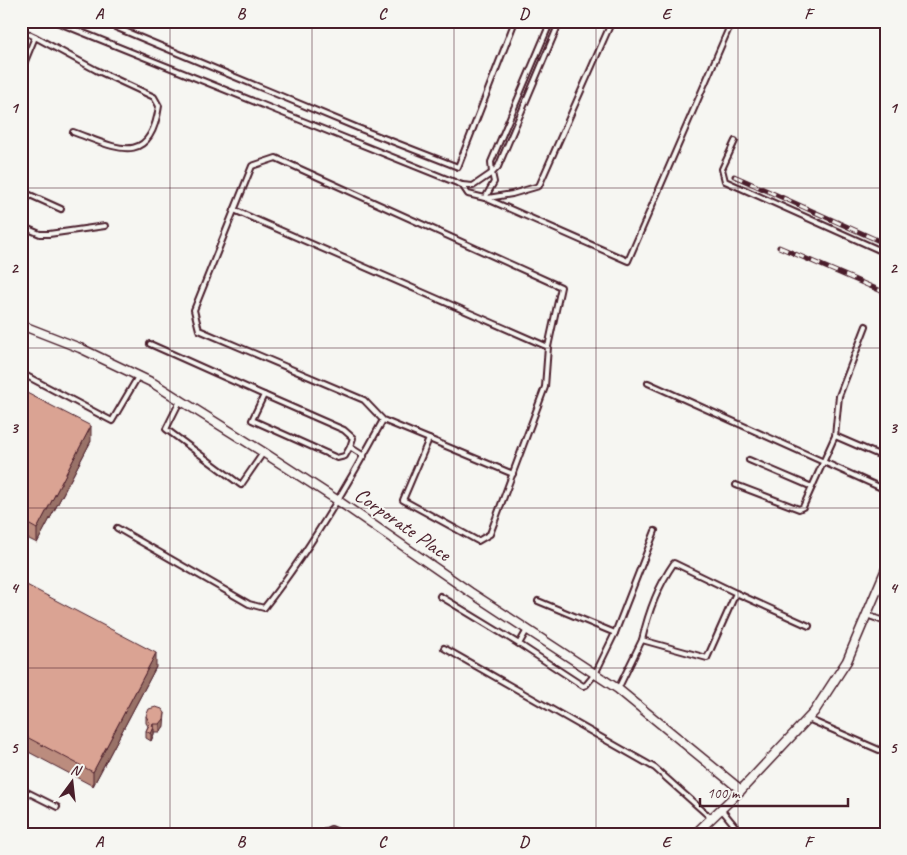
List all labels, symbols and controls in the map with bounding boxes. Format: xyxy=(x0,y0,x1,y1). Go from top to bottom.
text: A xyxy=(95,4,105,24)
text: B xyxy=(237,4,247,24)
text: C xyxy=(378,4,388,24)
text: D xyxy=(519,4,530,24)
text: E xyxy=(662,4,673,24)
text: F xyxy=(804,4,815,24)
text: 1 xyxy=(10,98,19,118)
text: 1 xyxy=(889,98,898,118)
text: 2 xyxy=(10,258,19,278)
text: 2 xyxy=(889,258,898,278)
text: 3 xyxy=(10,418,19,438)
text: 3 xyxy=(889,418,898,438)
street label: Corporate Place xyxy=(350,481,457,567)
text: 4 xyxy=(10,578,19,598)
text: 4 xyxy=(889,578,898,598)
text: 5 xyxy=(11,738,20,758)
text: 5 xyxy=(890,738,899,758)
north arrow xyxy=(48,758,98,808)
text: N xyxy=(69,761,84,780)
scale bar xyxy=(700,775,847,807)
text: 100 m xyxy=(707,784,741,803)
text: A xyxy=(95,832,105,852)
text: B xyxy=(237,832,247,852)
text: C xyxy=(378,832,388,852)
text: D xyxy=(519,832,530,852)
text: E xyxy=(662,832,673,852)
text: F xyxy=(804,832,815,852)

